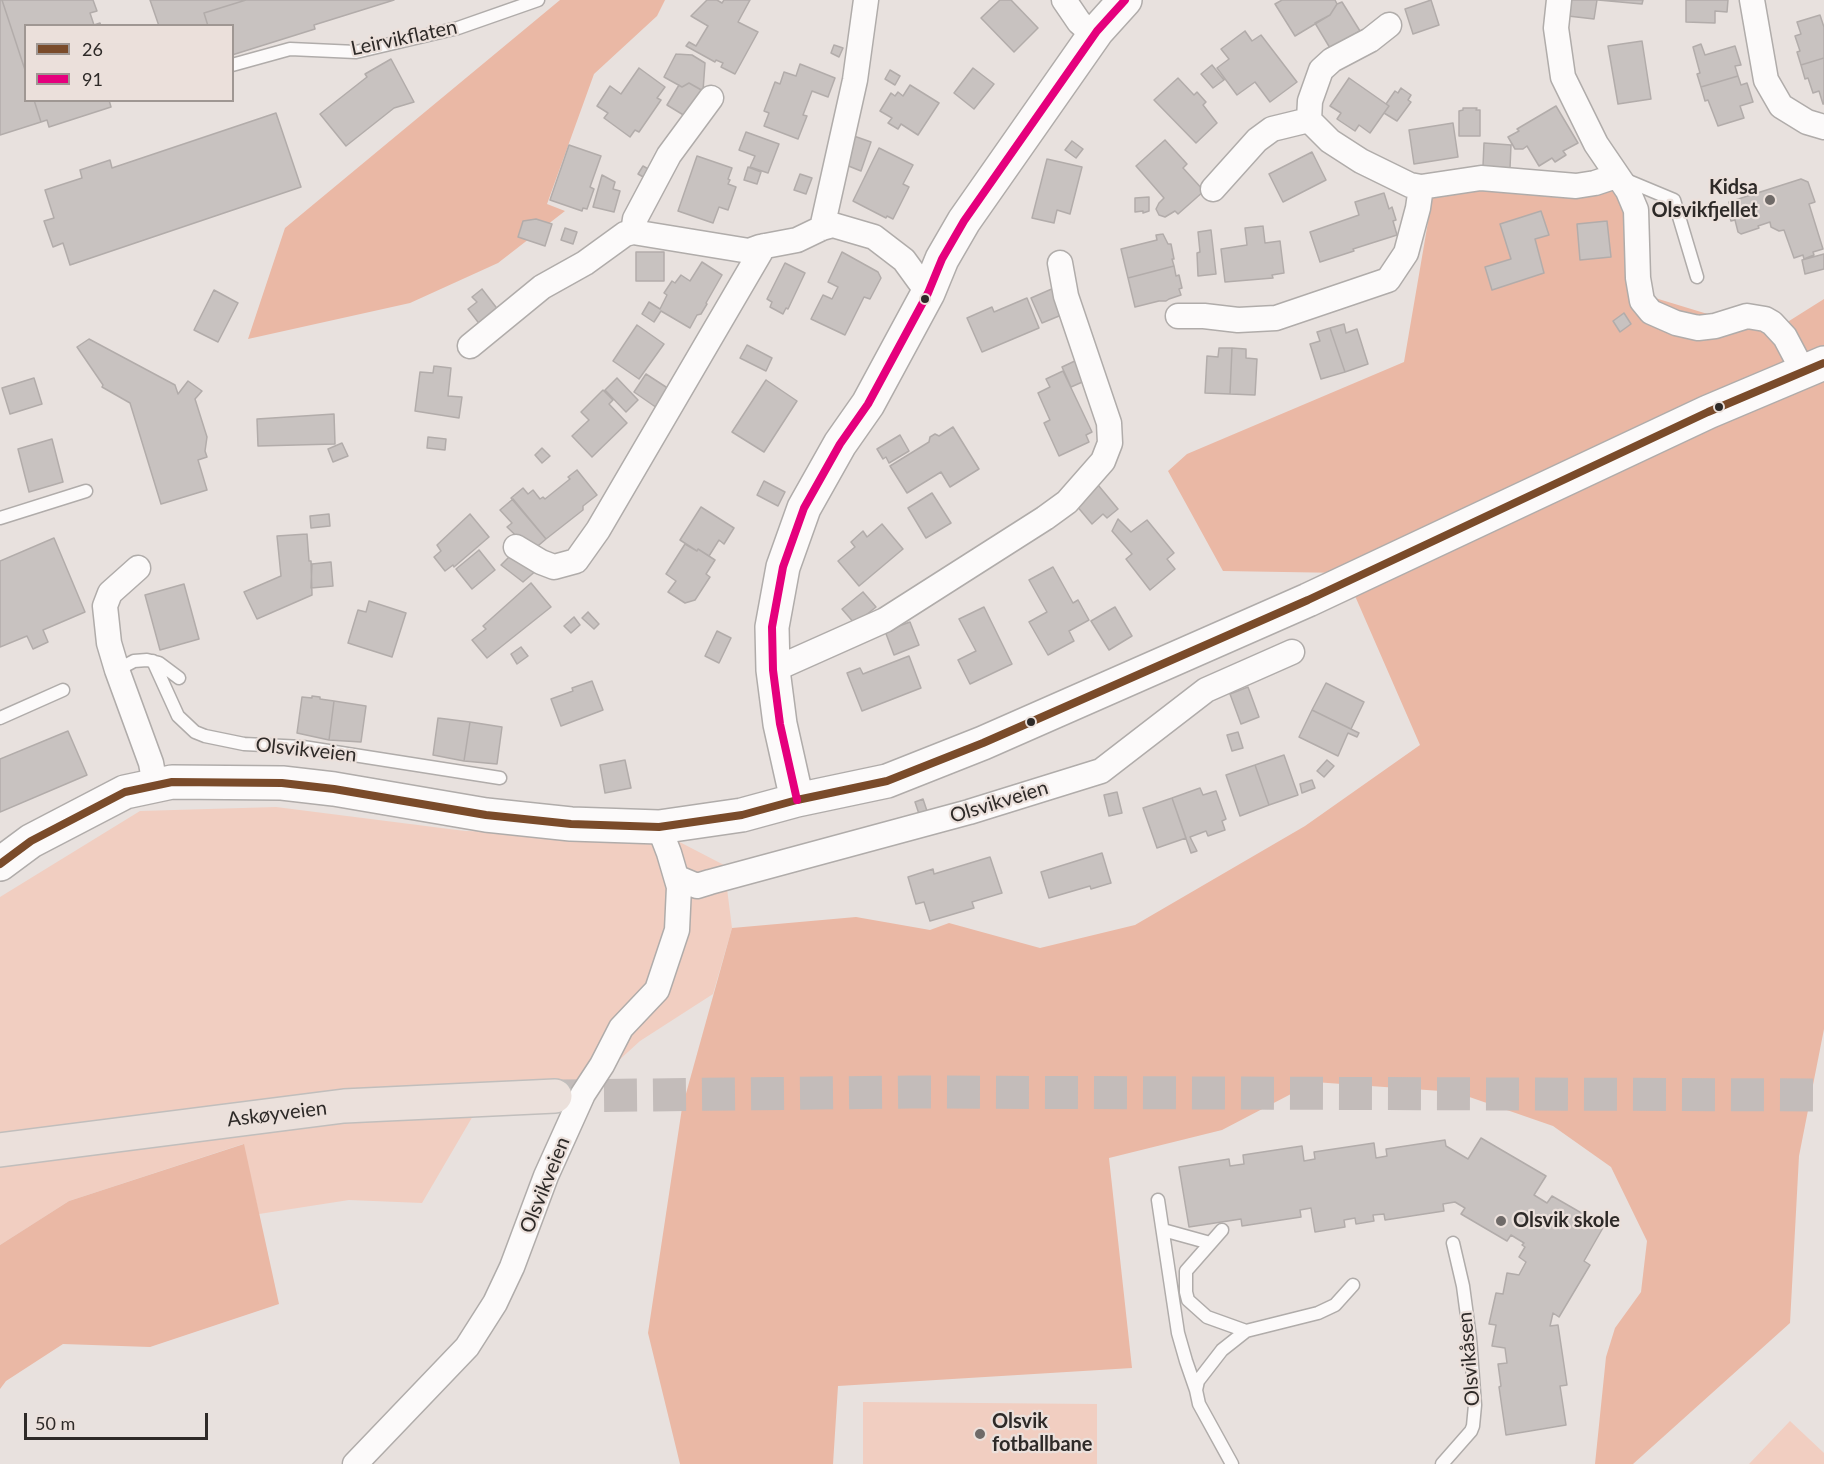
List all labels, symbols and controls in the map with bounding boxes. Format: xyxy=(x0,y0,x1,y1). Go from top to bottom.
street label: Leirvikflaten xyxy=(349,15,459,61)
legend xyxy=(24,24,234,102)
text: 26 xyxy=(82,38,103,60)
text: 91 xyxy=(82,68,103,90)
place label: Kidsa Olsvikfjellet xyxy=(1651,176,1758,223)
marker: Kidsa Olsvikfjellet xyxy=(1763,193,1777,207)
unlabelled marker xyxy=(919,293,931,305)
unlabelled marker xyxy=(1713,401,1725,413)
unlabelled marker xyxy=(1025,716,1037,728)
street label: Olsvikveien xyxy=(254,733,358,767)
street label: Olsvikveien xyxy=(947,776,1051,828)
street label: Askøyveien xyxy=(226,1096,328,1132)
street label: Olsvikveien xyxy=(515,1133,575,1237)
place label: Olsvik skole xyxy=(1513,1209,1620,1233)
marker: Olsvik skole xyxy=(1494,1214,1508,1228)
street label: Olsvikåsen xyxy=(1453,1311,1485,1407)
scale bar xyxy=(27,1401,212,1439)
place label: Olsvik fotballbane xyxy=(992,1410,1093,1457)
text: 50 m xyxy=(35,1412,75,1434)
marker: Olsvik fotballbane xyxy=(973,1427,987,1441)

